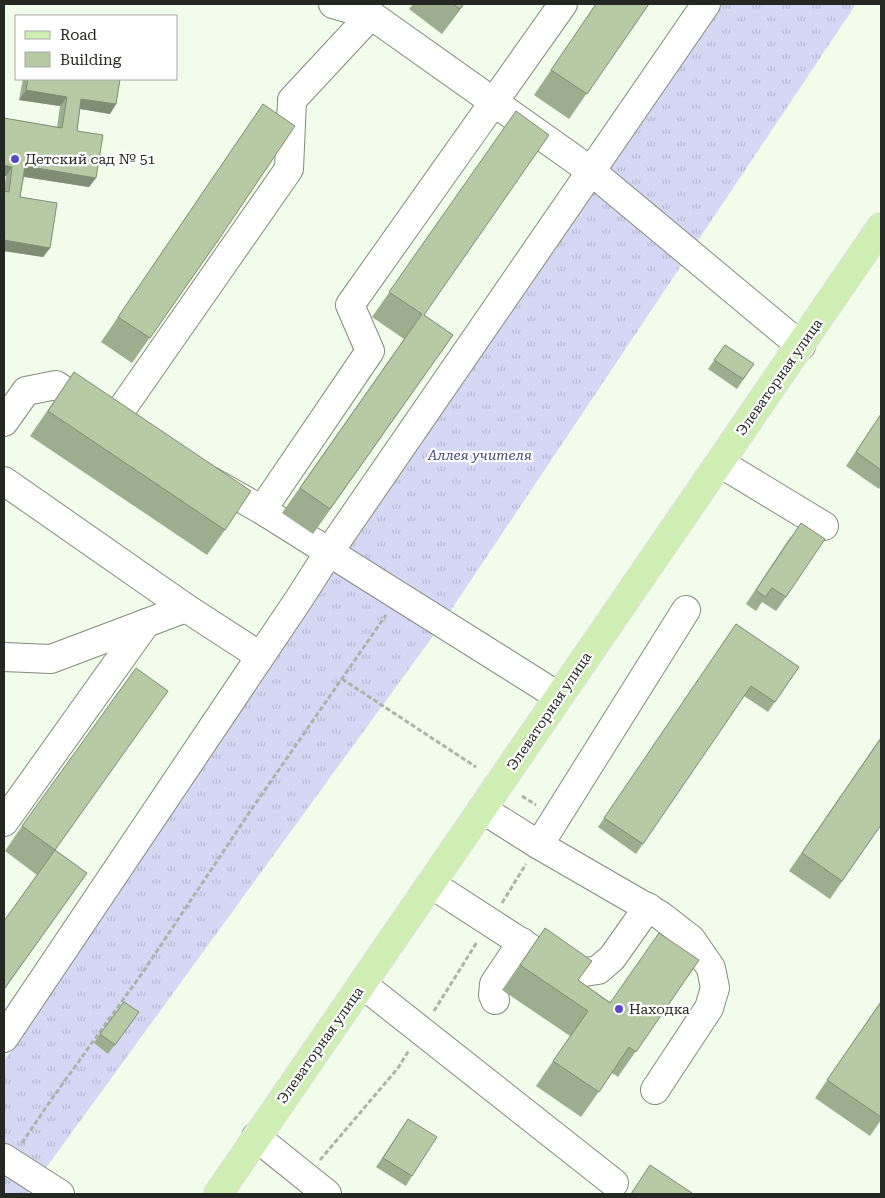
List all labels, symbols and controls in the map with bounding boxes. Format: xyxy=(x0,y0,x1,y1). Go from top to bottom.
legend xyxy=(15,15,178,80)
text: Road xyxy=(60,26,97,44)
text: Building xyxy=(60,51,122,69)
place label: Детский сад № 51 xyxy=(25,151,155,167)
marker: Детский сад № 51 xyxy=(9,153,21,165)
street label: Элеваторная улица xyxy=(733,315,826,438)
park label: Аллея учителя xyxy=(427,447,532,463)
street label: Элеваторная улица xyxy=(504,649,595,773)
street label: Элеваторная улица xyxy=(274,983,367,1106)
place label: Находка xyxy=(629,1001,690,1017)
marker: Находка xyxy=(613,1003,625,1015)

